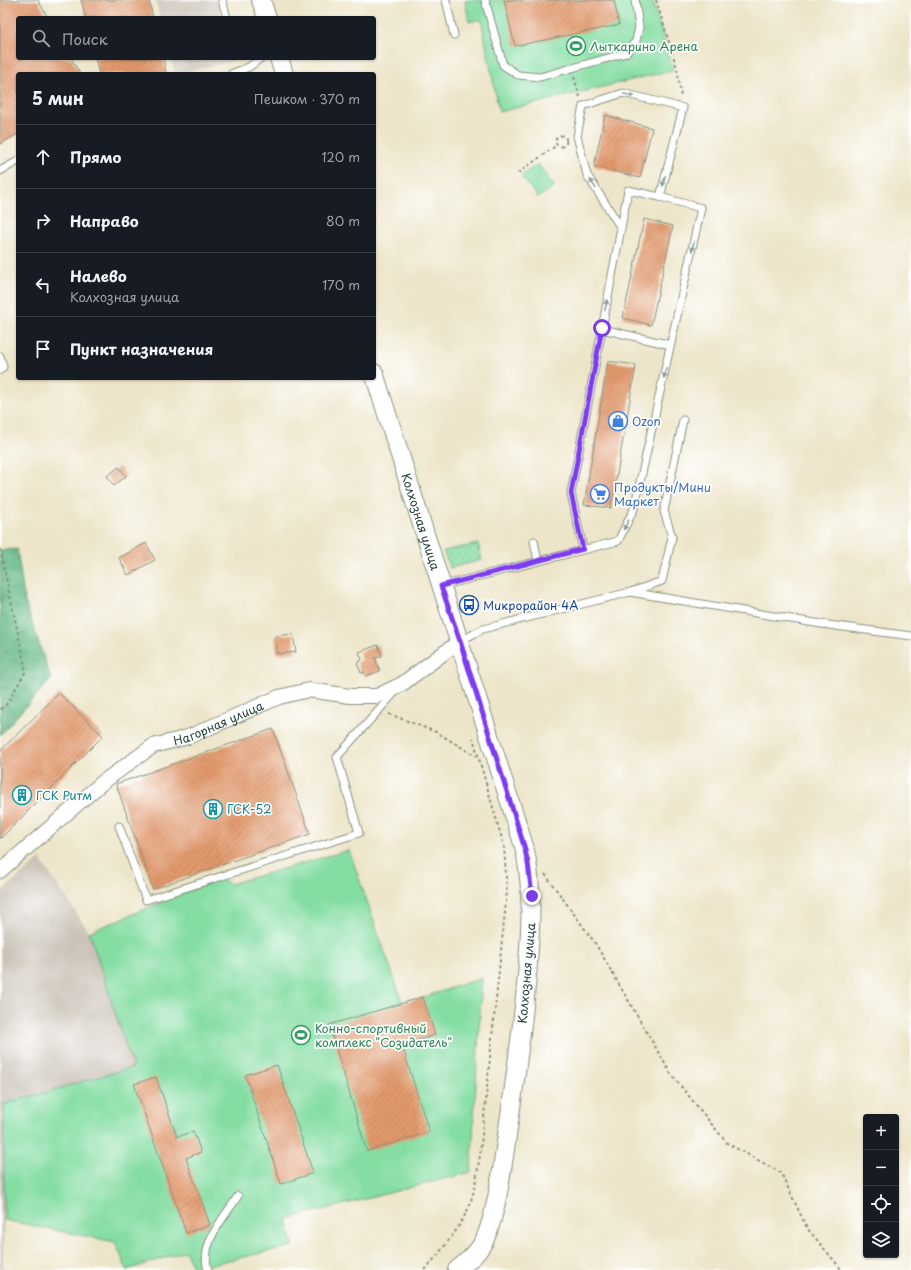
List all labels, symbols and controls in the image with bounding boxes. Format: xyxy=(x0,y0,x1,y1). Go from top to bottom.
search box xyxy=(16,16,376,60)
icon: search xyxy=(30,27,52,49)
text: Поиск xyxy=(62,27,108,50)
sports icon: Лыткарино Арена xyxy=(565,35,587,57)
place label: Лыткарино Арена xyxy=(590,37,699,55)
text: 5 мин xyxy=(32,85,84,111)
text: Пешком · 370 m xyxy=(254,89,360,108)
one-way arrow xyxy=(623,93,635,99)
text: Прямо xyxy=(70,145,121,168)
icon: ahead xyxy=(32,146,54,168)
text: 120 m xyxy=(321,147,360,166)
one-way arrow xyxy=(661,174,667,187)
one-way arrow xyxy=(590,178,597,190)
text: Направо xyxy=(70,209,139,232)
icon: right xyxy=(32,210,54,232)
text: 80 m xyxy=(326,211,360,230)
one-way arrow xyxy=(690,240,696,252)
text: Налево xyxy=(70,264,127,287)
icon: left xyxy=(32,274,54,296)
text: 170 m xyxy=(322,275,360,294)
text: Колхозная улица xyxy=(70,287,179,306)
one-way arrow xyxy=(604,299,610,311)
route start xyxy=(593,319,611,337)
text: Пункт назначения xyxy=(70,337,213,360)
icon: arrive xyxy=(32,338,54,360)
one-way arrow xyxy=(661,367,667,379)
shop icon: Ozon xyxy=(607,410,629,432)
place label: Ozon xyxy=(632,412,661,430)
street label: Колхозная улица xyxy=(397,471,445,573)
place label: Продукты/Мини Маркет xyxy=(614,478,711,510)
supermarket icon: Продукты/Мини Маркет xyxy=(589,483,611,505)
one-way arrow xyxy=(622,520,629,531)
bus stop icon: Микрорайон 4А xyxy=(458,594,480,616)
place label: Микрорайон 4А xyxy=(483,596,578,614)
street label: Нагорная улица xyxy=(171,696,266,749)
building icon: ГСК Ритм xyxy=(11,784,33,806)
place label: ГСК Ритм xyxy=(36,786,92,804)
building icon: ГСК-52 xyxy=(202,798,224,820)
place label: ГСК-52 xyxy=(227,800,271,818)
route end xyxy=(523,887,541,905)
street label: Колхозная улица xyxy=(513,922,539,1024)
place label: Конно-спортивный комплекс "Созидатель" xyxy=(315,1019,452,1051)
sports icon: Конно-спортивный комплекс "Созидатель" xyxy=(290,1024,312,1046)
map controls xyxy=(863,1114,899,1258)
button: + xyxy=(863,1114,899,1150)
button: − xyxy=(863,1150,899,1186)
button: locate xyxy=(863,1186,899,1222)
button: layers xyxy=(863,1222,899,1258)

